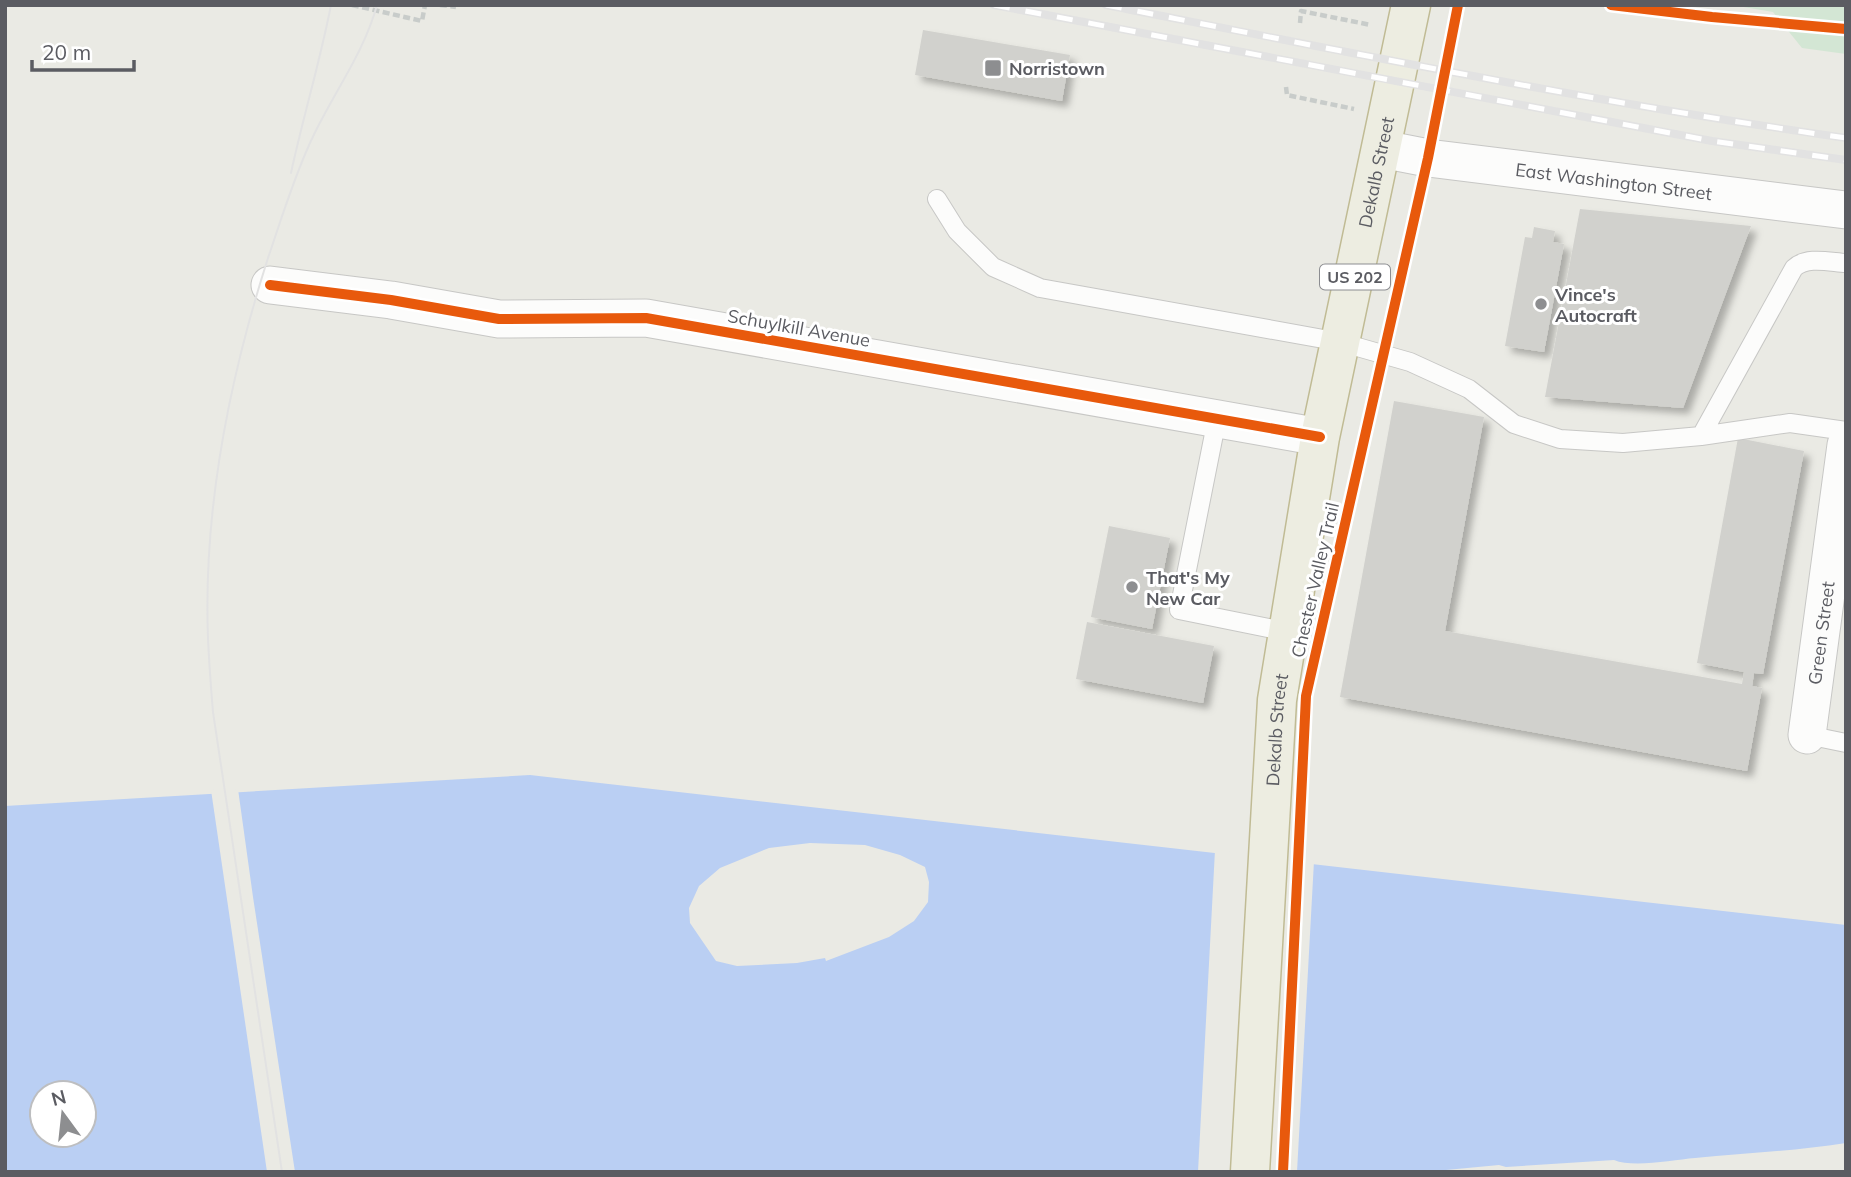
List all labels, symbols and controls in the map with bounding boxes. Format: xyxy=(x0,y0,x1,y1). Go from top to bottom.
scale bar xyxy=(32,28,133,72)
text: 20 m xyxy=(42,39,91,65)
place label: Norristown xyxy=(1009,57,1105,80)
marker: Norristown xyxy=(983,58,1003,78)
street label: Dekalb Street xyxy=(1353,114,1399,230)
street label: East Washington Street xyxy=(1514,157,1713,205)
road number: US 202 xyxy=(1320,264,1390,290)
place label: Vince's Autocraft xyxy=(1554,283,1637,327)
marker: Vince's Autocraft xyxy=(1533,296,1549,312)
street label: Schuylkill Avenue xyxy=(726,304,872,352)
street label: Chester Valley Trail xyxy=(1286,500,1344,660)
place label: That's My New Car xyxy=(1146,566,1230,610)
marker: That's My New Car xyxy=(1124,579,1140,595)
street label: Green Street xyxy=(1802,580,1839,686)
street label: Dekalb Street xyxy=(1261,672,1293,787)
north arrow xyxy=(28,1079,98,1149)
text: N xyxy=(49,1084,69,1111)

